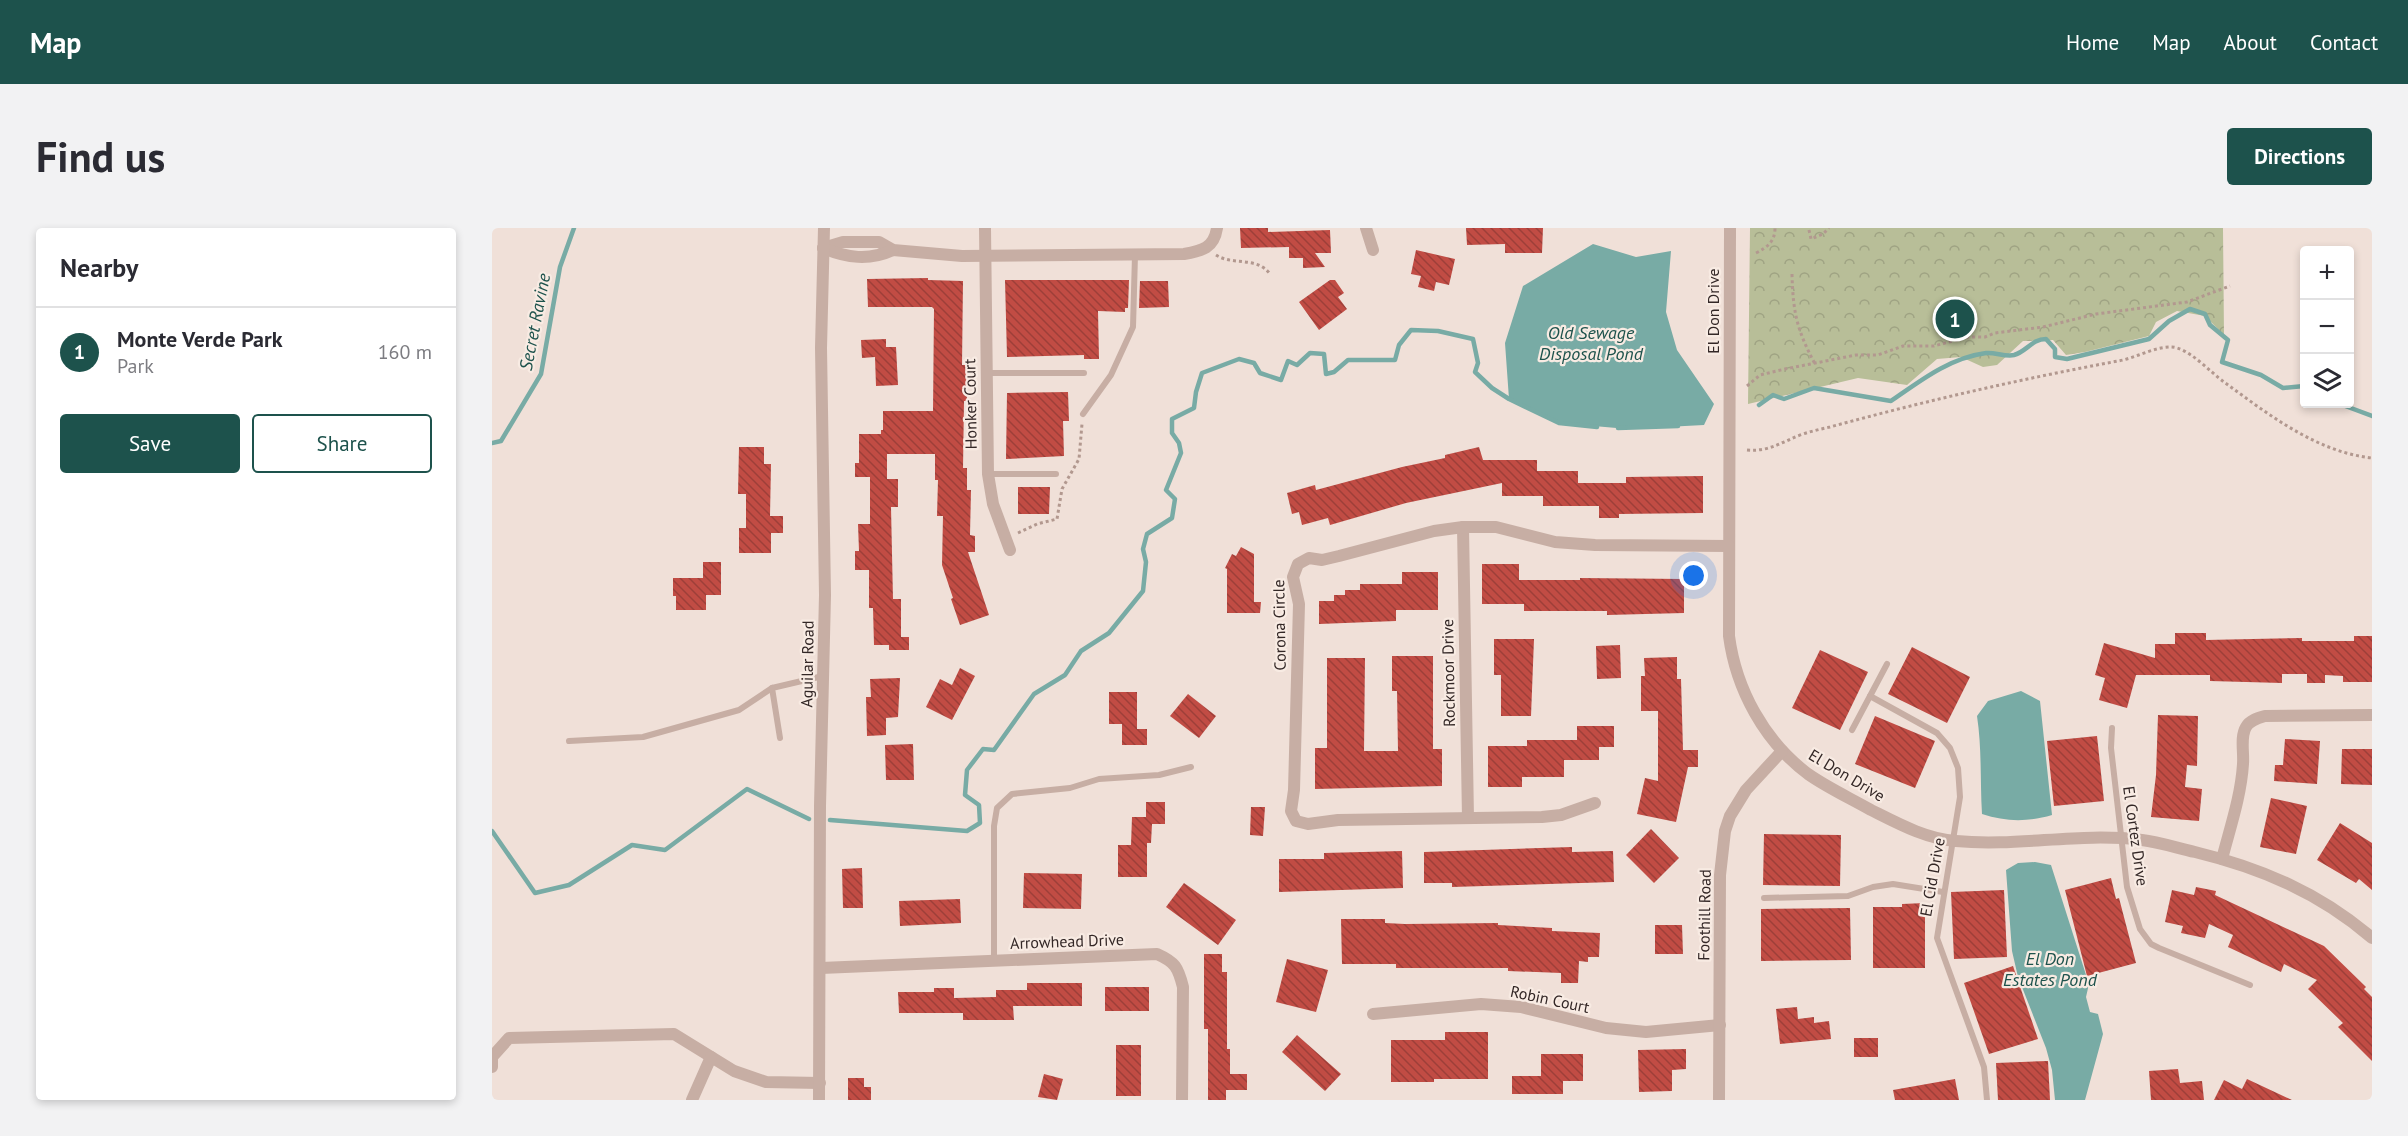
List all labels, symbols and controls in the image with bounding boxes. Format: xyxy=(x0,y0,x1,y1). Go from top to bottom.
text: Map xyxy=(30,24,81,61)
text: Home xyxy=(2066,29,2119,56)
text: Map xyxy=(2152,29,2191,56)
text: About xyxy=(2224,29,2277,56)
text: Contact xyxy=(2310,29,2378,56)
button: Directions xyxy=(2227,128,2372,185)
text: Find us xyxy=(36,129,165,184)
map controls xyxy=(2300,246,2354,408)
button: + xyxy=(2300,246,2354,300)
text: Nearby xyxy=(60,251,138,284)
street label: El Don Drive xyxy=(1703,268,1723,354)
water label: Secret Ravine xyxy=(514,271,555,372)
pin: 1 xyxy=(1936,296,1974,341)
button: − xyxy=(2300,300,2354,354)
water label: Old Sewage Disposal Pond xyxy=(1539,321,1644,365)
text: Monte Verde Park xyxy=(117,325,283,353)
text: 1 xyxy=(74,339,85,365)
text: 160 m xyxy=(378,339,432,365)
text: Park xyxy=(117,353,154,379)
button: layers xyxy=(2300,354,2354,408)
street label: Honker Court xyxy=(959,358,981,449)
button: Save xyxy=(60,414,240,473)
button: Share xyxy=(252,414,432,473)
your location xyxy=(1679,561,1708,590)
street label: Corona Circle xyxy=(1268,579,1290,671)
street label: Rockmoor Drive xyxy=(1437,619,1459,727)
street label: Aguilar Road xyxy=(796,620,818,708)
street label: El Don Drive xyxy=(1805,744,1889,806)
street label: El Cortez Drive xyxy=(2119,785,2153,887)
street label: El Cid Drive xyxy=(1915,836,1949,918)
street label: Foothill Road xyxy=(1693,869,1715,961)
street label: Arrowhead Drive xyxy=(1010,929,1124,953)
water label: El Don Estates Pond xyxy=(2003,947,2098,991)
street label: Robin Court xyxy=(1509,981,1592,1017)

